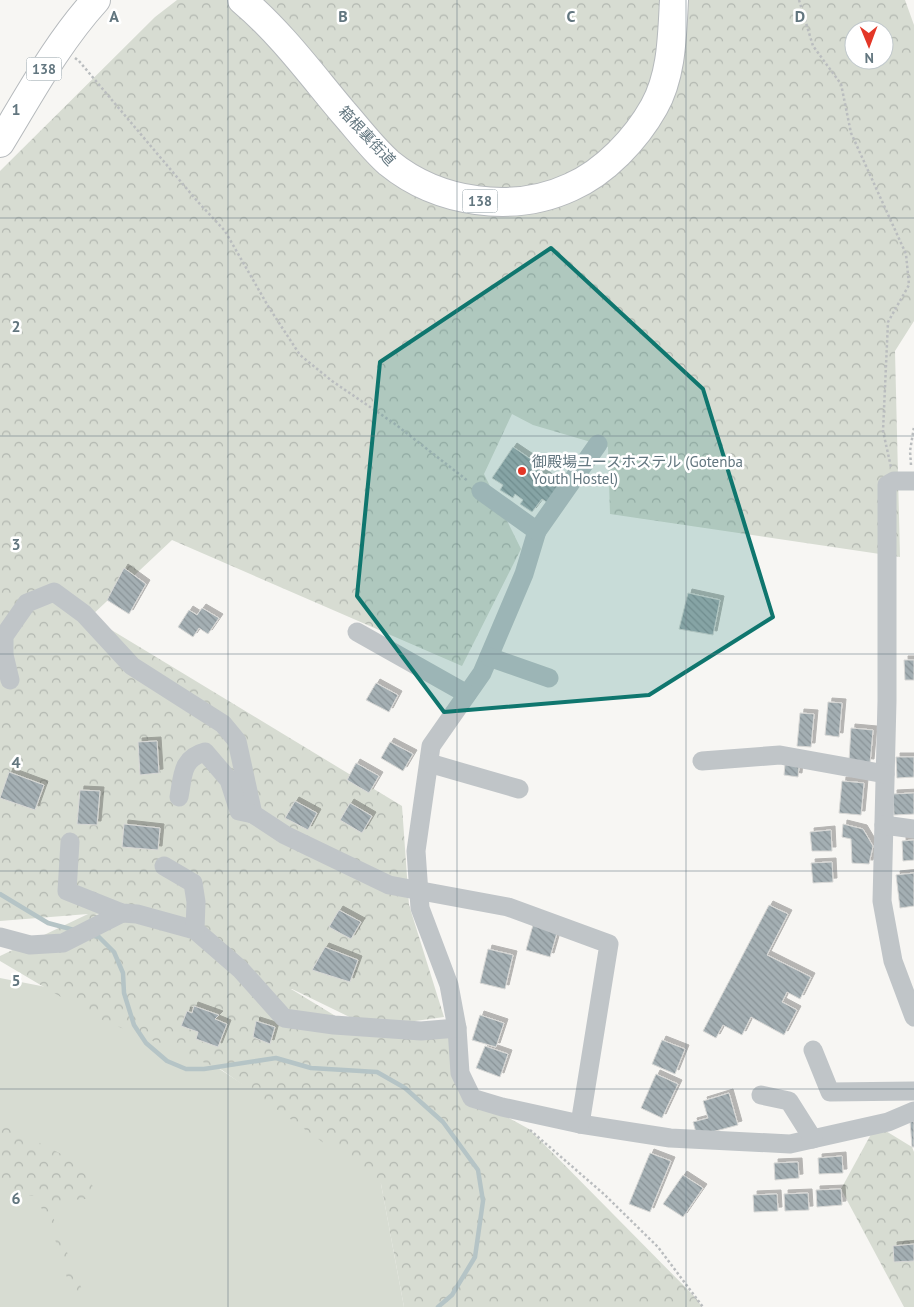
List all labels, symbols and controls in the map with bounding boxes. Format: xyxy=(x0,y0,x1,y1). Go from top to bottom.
text: A xyxy=(109,6,119,26)
text: B xyxy=(338,6,348,26)
text: C xyxy=(567,6,576,26)
text: D xyxy=(795,6,805,26)
north arrow xyxy=(844,20,894,70)
text: N xyxy=(864,49,874,67)
road number: 138 xyxy=(27,58,62,80)
text: 1 xyxy=(11,99,21,119)
street label: 箱根裏街道 xyxy=(335,102,400,170)
road number: 138 xyxy=(462,190,498,212)
text: 2 xyxy=(11,316,21,336)
place label: 御殿場ユースホステル (Gotenba Youth Hostel) xyxy=(532,452,743,488)
marker: 御殿場ユースホステル (Gotenba Youth Hostel) xyxy=(516,465,528,477)
text: 3 xyxy=(11,534,21,554)
text: 4 xyxy=(11,752,21,772)
text: 5 xyxy=(11,970,21,990)
text: 6 xyxy=(11,1188,21,1208)

